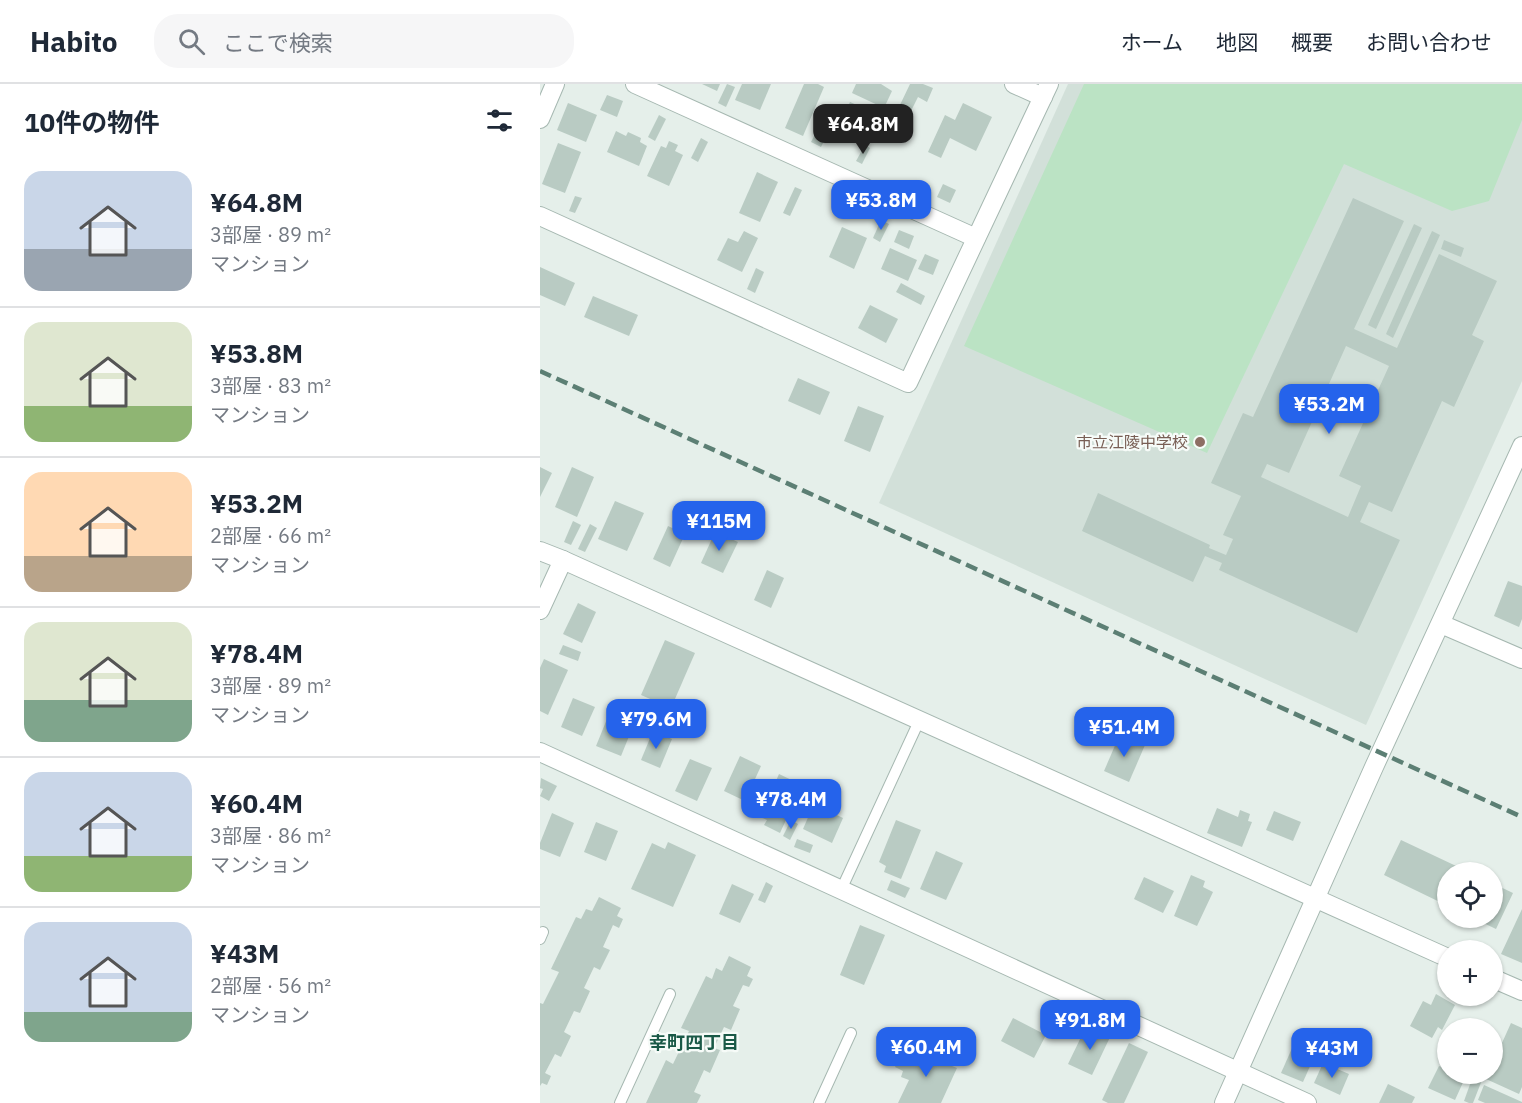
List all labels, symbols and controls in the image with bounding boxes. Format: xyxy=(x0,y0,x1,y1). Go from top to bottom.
search box xyxy=(154,14,574,68)
text: Habito xyxy=(30,23,118,60)
icon: search xyxy=(175,25,208,58)
text: ここで検索 xyxy=(223,28,333,57)
text: ホーム xyxy=(1121,28,1183,56)
text: 地図 xyxy=(1216,28,1258,56)
text: 概要 xyxy=(1291,28,1333,56)
text: お問い合わせ xyxy=(1366,28,1492,56)
icon: filters xyxy=(483,104,516,137)
pin: ¥64.8M xyxy=(814,104,912,155)
text: 10件の物件 xyxy=(24,105,159,139)
text: ¥64.8M xyxy=(827,110,899,137)
pin: ¥53.8M xyxy=(832,180,930,231)
text: ¥64.8M xyxy=(210,185,303,219)
text: ¥53.8M xyxy=(845,186,917,213)
icon: home xyxy=(72,195,144,267)
text: 3部屋 · 89 m² xyxy=(210,221,331,248)
text: マンション xyxy=(210,250,310,277)
text: ¥53.8M xyxy=(210,336,303,370)
icon: home xyxy=(72,346,144,418)
text: 3部屋 · 83 m² xyxy=(210,372,331,399)
pin: ¥53.2M xyxy=(1280,384,1378,435)
text: ¥53.2M xyxy=(1293,390,1365,417)
text: マンション xyxy=(210,401,310,428)
place label: 市立江陵中学校 xyxy=(1076,432,1188,452)
marker: 市立江陵中学校 xyxy=(1193,435,1207,449)
text: ¥53.2M xyxy=(210,486,303,520)
icon: home xyxy=(72,496,144,568)
pin: ¥115M xyxy=(677,501,761,552)
text: ¥115M xyxy=(686,507,752,534)
text: 2部屋 · 66 m² xyxy=(210,522,331,549)
text: マンション xyxy=(210,551,310,578)
text: ¥78.4M xyxy=(210,636,303,670)
icon: home xyxy=(72,646,144,718)
text: 3部屋 · 89 m² xyxy=(210,672,331,699)
pin: ¥79.6M xyxy=(607,699,705,750)
text: マンション xyxy=(210,701,310,728)
text: ¥79.6M xyxy=(620,705,692,732)
pin: ¥51.4M xyxy=(1075,707,1173,758)
text: ¥51.4M xyxy=(1088,713,1160,740)
pin: ¥78.4M xyxy=(742,779,840,830)
text: ¥78.4M xyxy=(755,785,827,812)
text: ¥60.4M xyxy=(210,786,303,820)
icon: home xyxy=(72,796,144,868)
text: 3部屋 · 86 m² xyxy=(210,822,331,849)
text: マンション xyxy=(210,851,310,878)
map controls xyxy=(1437,862,1503,1084)
button: locate xyxy=(1437,862,1503,928)
text: ¥43M xyxy=(210,936,279,970)
button: + xyxy=(1437,940,1503,1006)
icon: home xyxy=(72,946,144,1018)
text: 2部屋 · 56 m² xyxy=(210,972,331,999)
pin: ¥91.8M xyxy=(1041,1000,1139,1051)
text: マンション xyxy=(210,1001,310,1028)
text: ¥91.8M xyxy=(1054,1006,1126,1033)
button: − xyxy=(1437,1018,1503,1084)
pin: ¥60.4M xyxy=(877,1027,975,1078)
pin: ¥43M xyxy=(1296,1028,1368,1079)
district label: 幸町四丁目 xyxy=(649,1031,739,1054)
text: ¥60.4M xyxy=(890,1033,962,1060)
text: ¥43M xyxy=(1305,1034,1359,1061)

